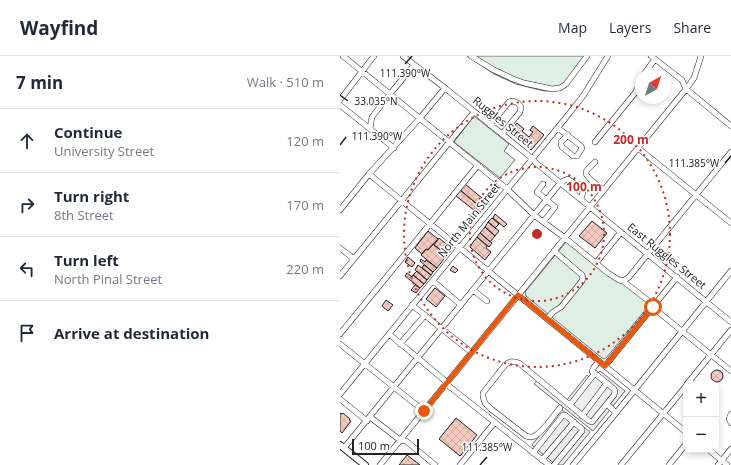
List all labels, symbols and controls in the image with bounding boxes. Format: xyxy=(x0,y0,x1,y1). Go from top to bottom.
text: Wayfind xyxy=(20,15,98,41)
text: Map xyxy=(558,18,587,37)
text: Layers xyxy=(609,18,651,37)
text: Share xyxy=(673,18,711,37)
text: 111.390°W xyxy=(380,66,431,80)
north arrow xyxy=(635,68,671,104)
text: 7 min xyxy=(16,71,63,94)
text: Walk · 510 m xyxy=(247,73,324,91)
street label: Ruggles Street xyxy=(470,93,537,151)
text: 33.035°N xyxy=(354,94,398,108)
text: Continue xyxy=(54,122,122,142)
text: 111.390°W xyxy=(352,129,403,143)
icon: ahead xyxy=(16,130,38,152)
text: 200 m xyxy=(613,131,649,148)
text: 120 m xyxy=(286,132,324,150)
text: University Street xyxy=(54,142,154,160)
text: 111.385°W xyxy=(669,156,720,170)
text: 100 m xyxy=(566,178,602,195)
street label: North Main Street xyxy=(434,179,503,260)
text: Turn right xyxy=(54,186,129,206)
icon: right xyxy=(16,194,38,216)
text: 170 m xyxy=(286,196,324,214)
text: 8th Street xyxy=(54,206,114,224)
street label: East Ruggles Street xyxy=(625,219,710,292)
centre of rings xyxy=(530,227,544,241)
text: Turn left xyxy=(54,250,119,270)
icon: left xyxy=(16,258,38,280)
text: 220 m xyxy=(286,260,324,278)
text: North Pinal Street xyxy=(54,270,162,288)
route start xyxy=(644,298,662,316)
icon: arrive xyxy=(16,322,38,344)
text: Arrive at destination xyxy=(54,323,209,343)
map controls xyxy=(683,381,719,453)
button: + xyxy=(683,381,719,417)
route end xyxy=(415,402,433,420)
button: − xyxy=(683,417,719,453)
scale bar xyxy=(352,437,419,456)
text: 100 m xyxy=(358,438,390,453)
text: 111.385°W xyxy=(462,440,513,454)

